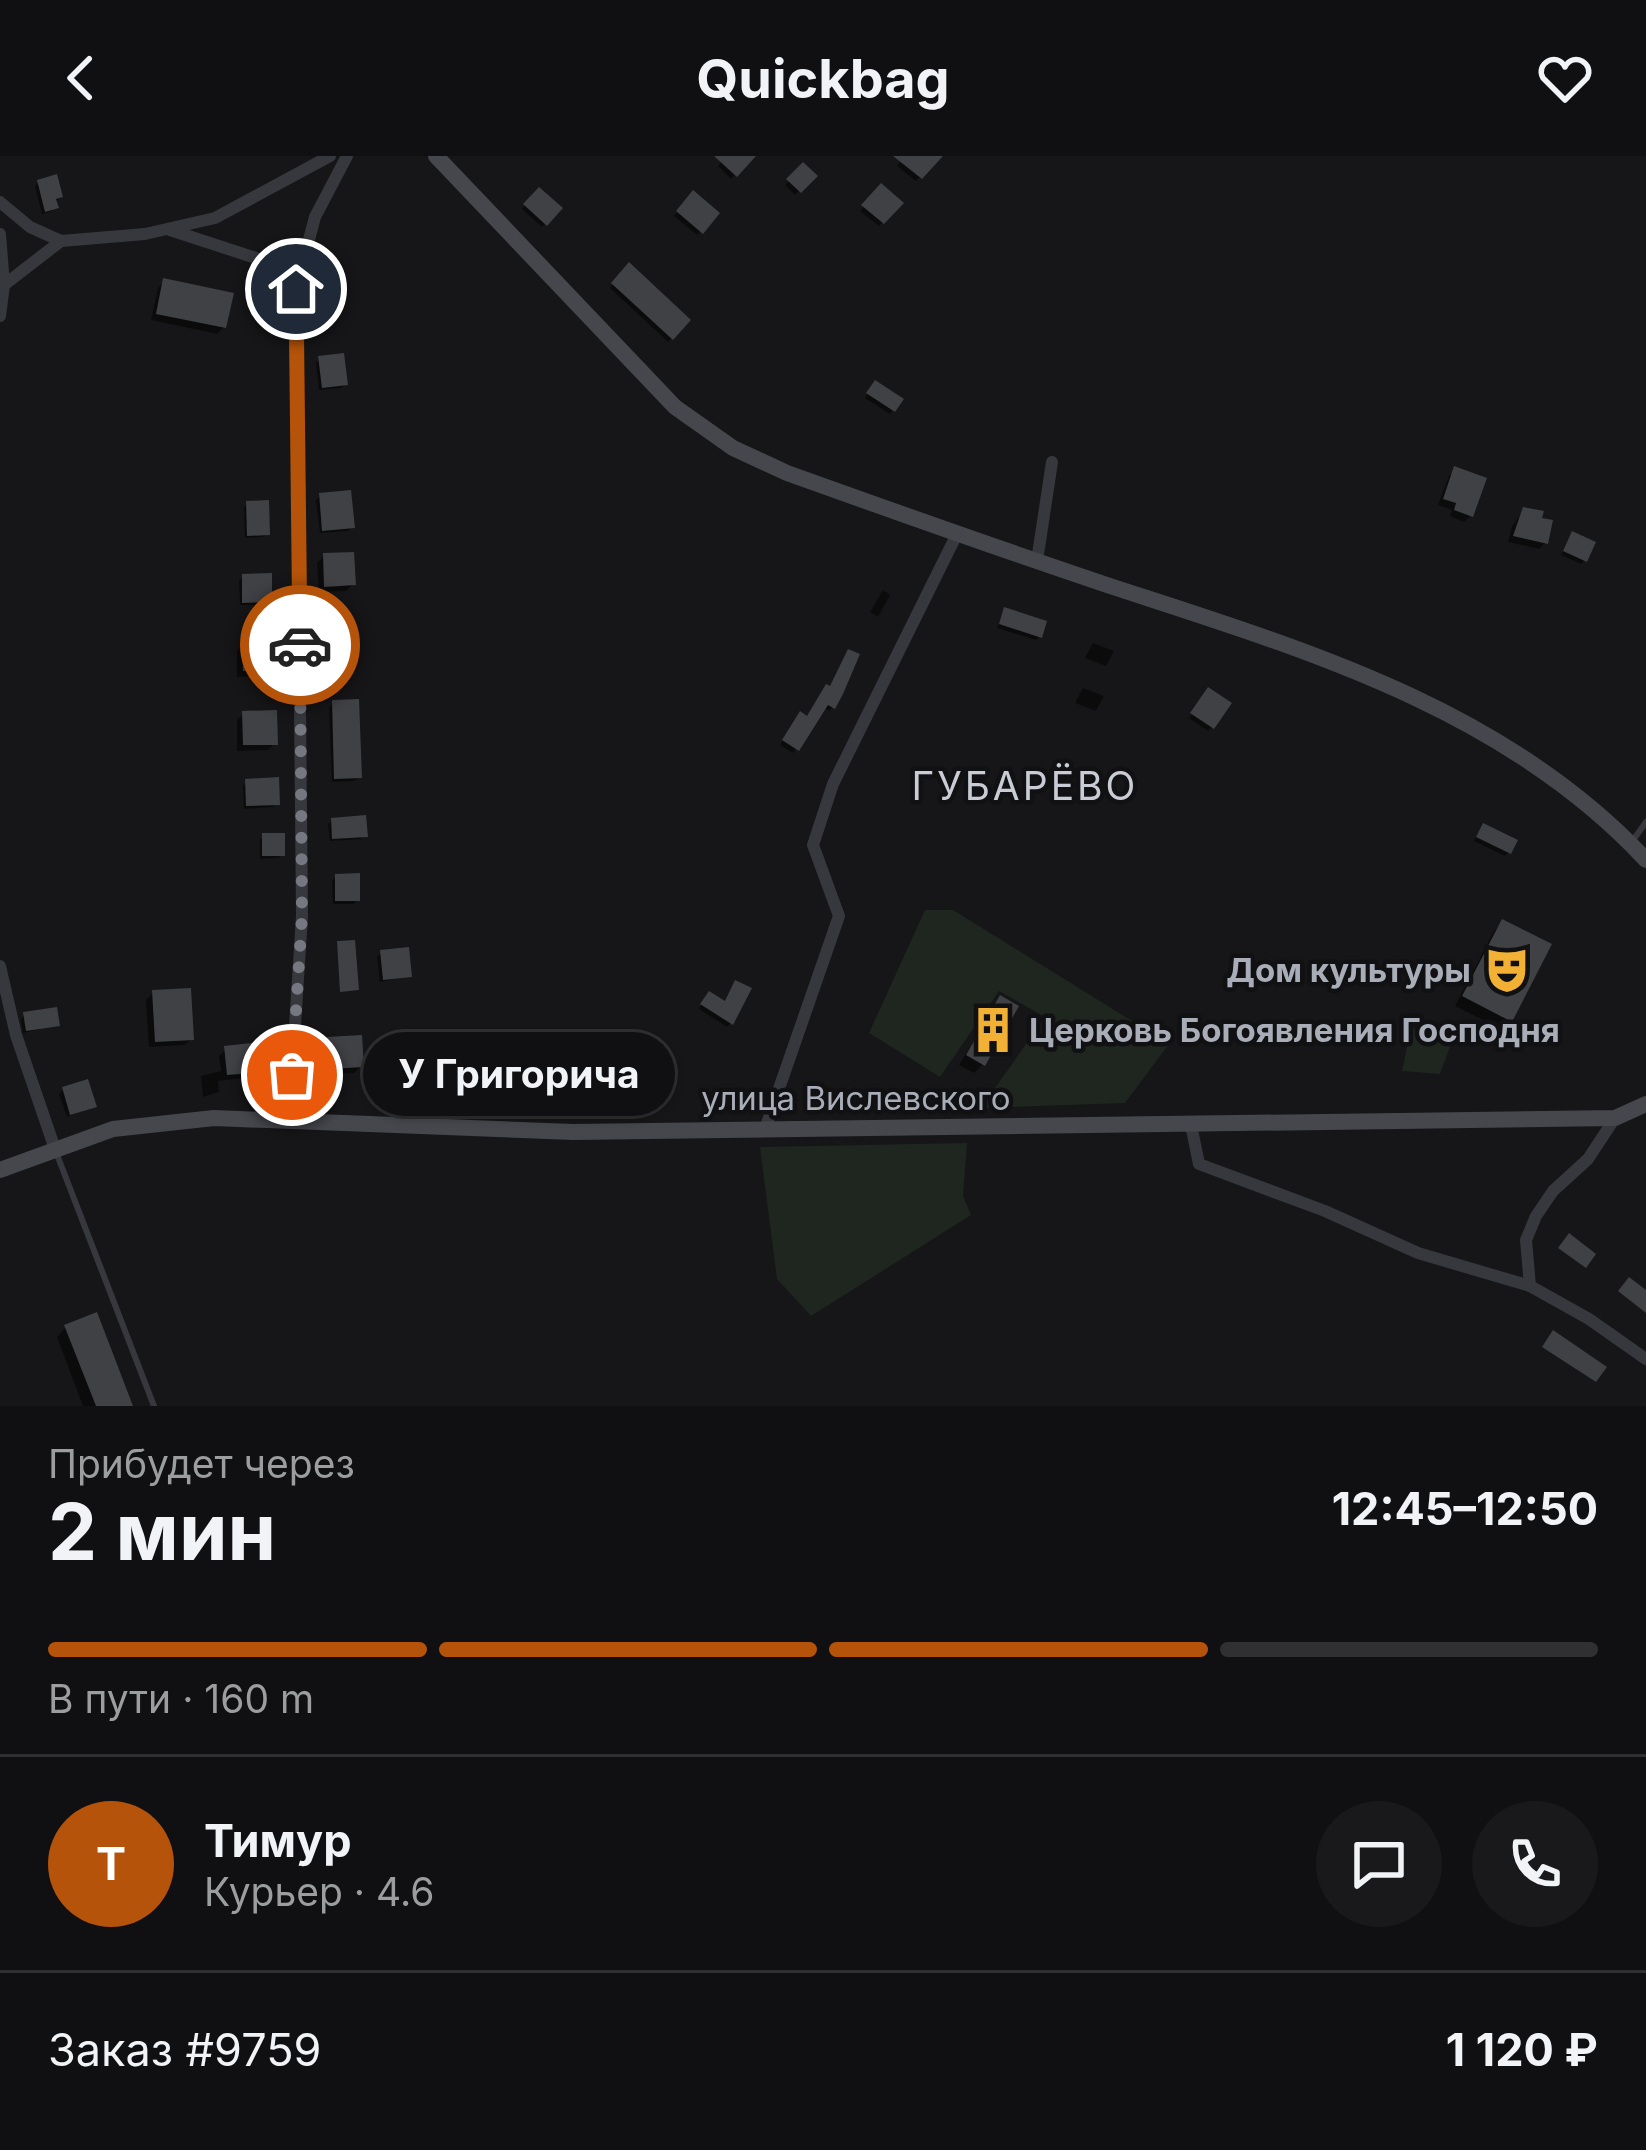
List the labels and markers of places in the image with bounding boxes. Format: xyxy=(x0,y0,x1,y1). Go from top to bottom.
pin xyxy=(245,238,347,340)
theatre icon: Дом культуры xyxy=(1482,945,1532,995)
place label: Дом культуры xyxy=(1226,950,1471,990)
building icon: Церковь Богоявления Господня xyxy=(968,1005,1018,1055)
place label: Церковь Богоявления Господня xyxy=(1029,1010,1560,1050)
pin xyxy=(241,1024,343,1126)
callout: У Григорича xyxy=(364,1033,676,1117)

